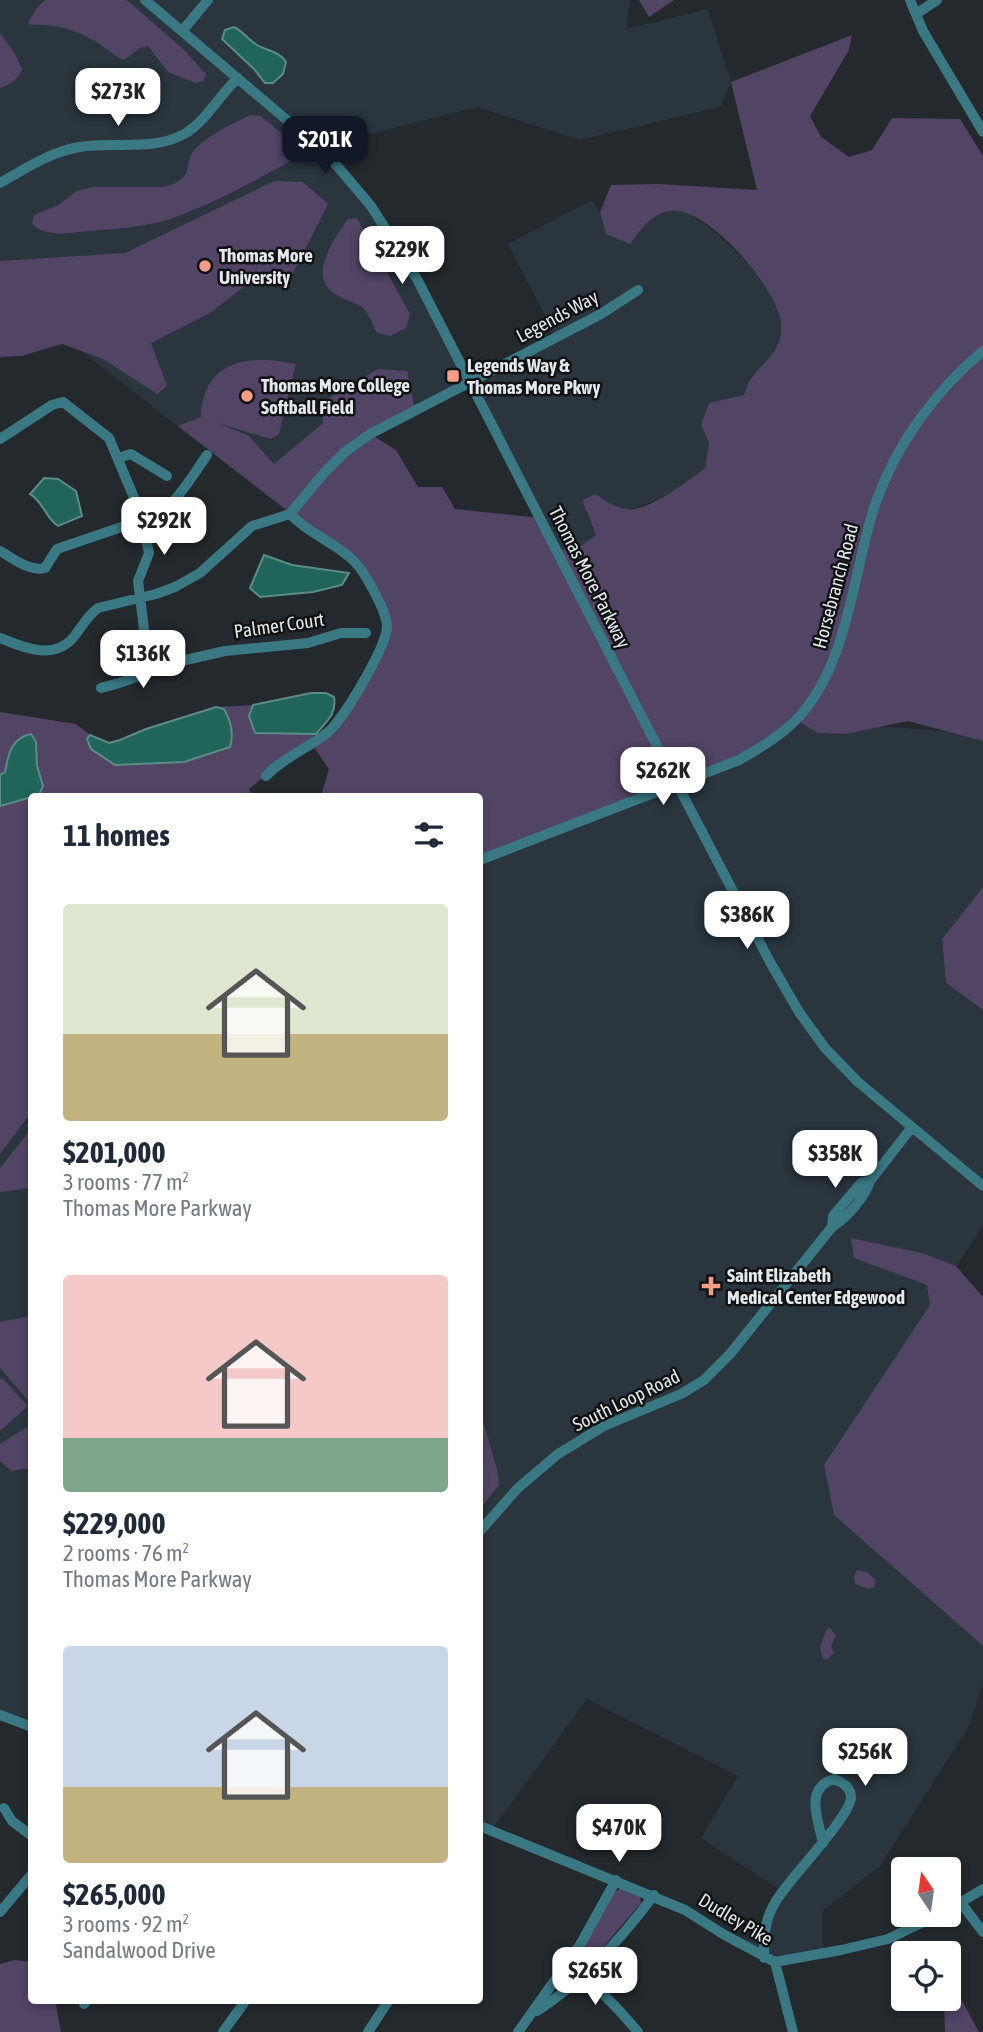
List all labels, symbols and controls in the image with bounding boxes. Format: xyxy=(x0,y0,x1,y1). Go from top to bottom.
pin: $273K xyxy=(69,68,167,128)
text: $273K xyxy=(91,78,145,104)
pin: $201K xyxy=(276,116,374,176)
text: $201K xyxy=(298,126,352,152)
pin: $229K xyxy=(353,226,451,286)
text: $229K xyxy=(375,236,429,262)
place label: Thomas More University xyxy=(219,244,313,288)
marker: Thomas More University xyxy=(197,258,213,274)
street label: Legends Way xyxy=(512,285,602,347)
place label: Legends Way & Thomas More Pkwy xyxy=(467,354,600,398)
marker: Legends Way & Thomas More Pkwy xyxy=(445,368,461,384)
place label: Thomas More College Softball Field xyxy=(261,374,410,418)
marker: Thomas More College Softball Field xyxy=(239,388,255,404)
pin: $292K xyxy=(115,498,213,557)
street label: Thomas More Parkway xyxy=(545,503,635,652)
text: $292K xyxy=(137,507,191,533)
street label: Horsebranch Road xyxy=(808,521,862,651)
street label: Palmer Court xyxy=(232,608,326,642)
pin: $136K xyxy=(94,630,192,690)
text: $136K xyxy=(116,640,170,666)
pin: $262K xyxy=(614,748,712,807)
text: $262K xyxy=(636,757,690,783)
icon: filters xyxy=(410,816,448,854)
text: 11 homes xyxy=(63,818,170,852)
pin: $386K xyxy=(698,892,796,951)
text: $386K xyxy=(720,901,774,927)
icon: home xyxy=(193,950,319,1076)
pin: $358K xyxy=(786,1130,884,1190)
text: $201,000 xyxy=(63,1135,166,1169)
text: $358K xyxy=(808,1140,862,1166)
text: 3 rooms · 77 m² xyxy=(63,1169,189,1195)
text: Thomas More Parkway xyxy=(63,1195,252,1221)
place label: Saint Elizabeth Medical Center Edgewood xyxy=(727,1264,905,1308)
marker: Saint Elizabeth Medical Center Edgewood xyxy=(701,1276,721,1296)
icon: home xyxy=(193,1321,319,1447)
street label: South Loop Road xyxy=(569,1365,683,1435)
text: $229,000 xyxy=(63,1506,166,1540)
text: 2 rooms · 76 m² xyxy=(63,1540,189,1566)
text: Thomas More Parkway xyxy=(63,1566,252,1592)
icon: home xyxy=(193,1692,319,1818)
pin: $256K xyxy=(816,1728,914,1788)
text: $256K xyxy=(838,1738,892,1764)
pin: $470K xyxy=(570,1804,668,1864)
text: $470K xyxy=(592,1814,646,1840)
north arrow xyxy=(891,1857,961,1927)
map controls xyxy=(891,1857,961,2011)
text: $265,000 xyxy=(63,1877,166,1911)
street label: Dudley Pike xyxy=(695,1888,777,1950)
text: 3 rooms · 92 m² xyxy=(63,1911,189,1937)
text: Sandalwood Drive xyxy=(63,1937,216,1963)
button: locate xyxy=(891,1941,961,2011)
pin: $265K xyxy=(546,1948,644,2007)
text: $265K xyxy=(568,1957,622,1983)

